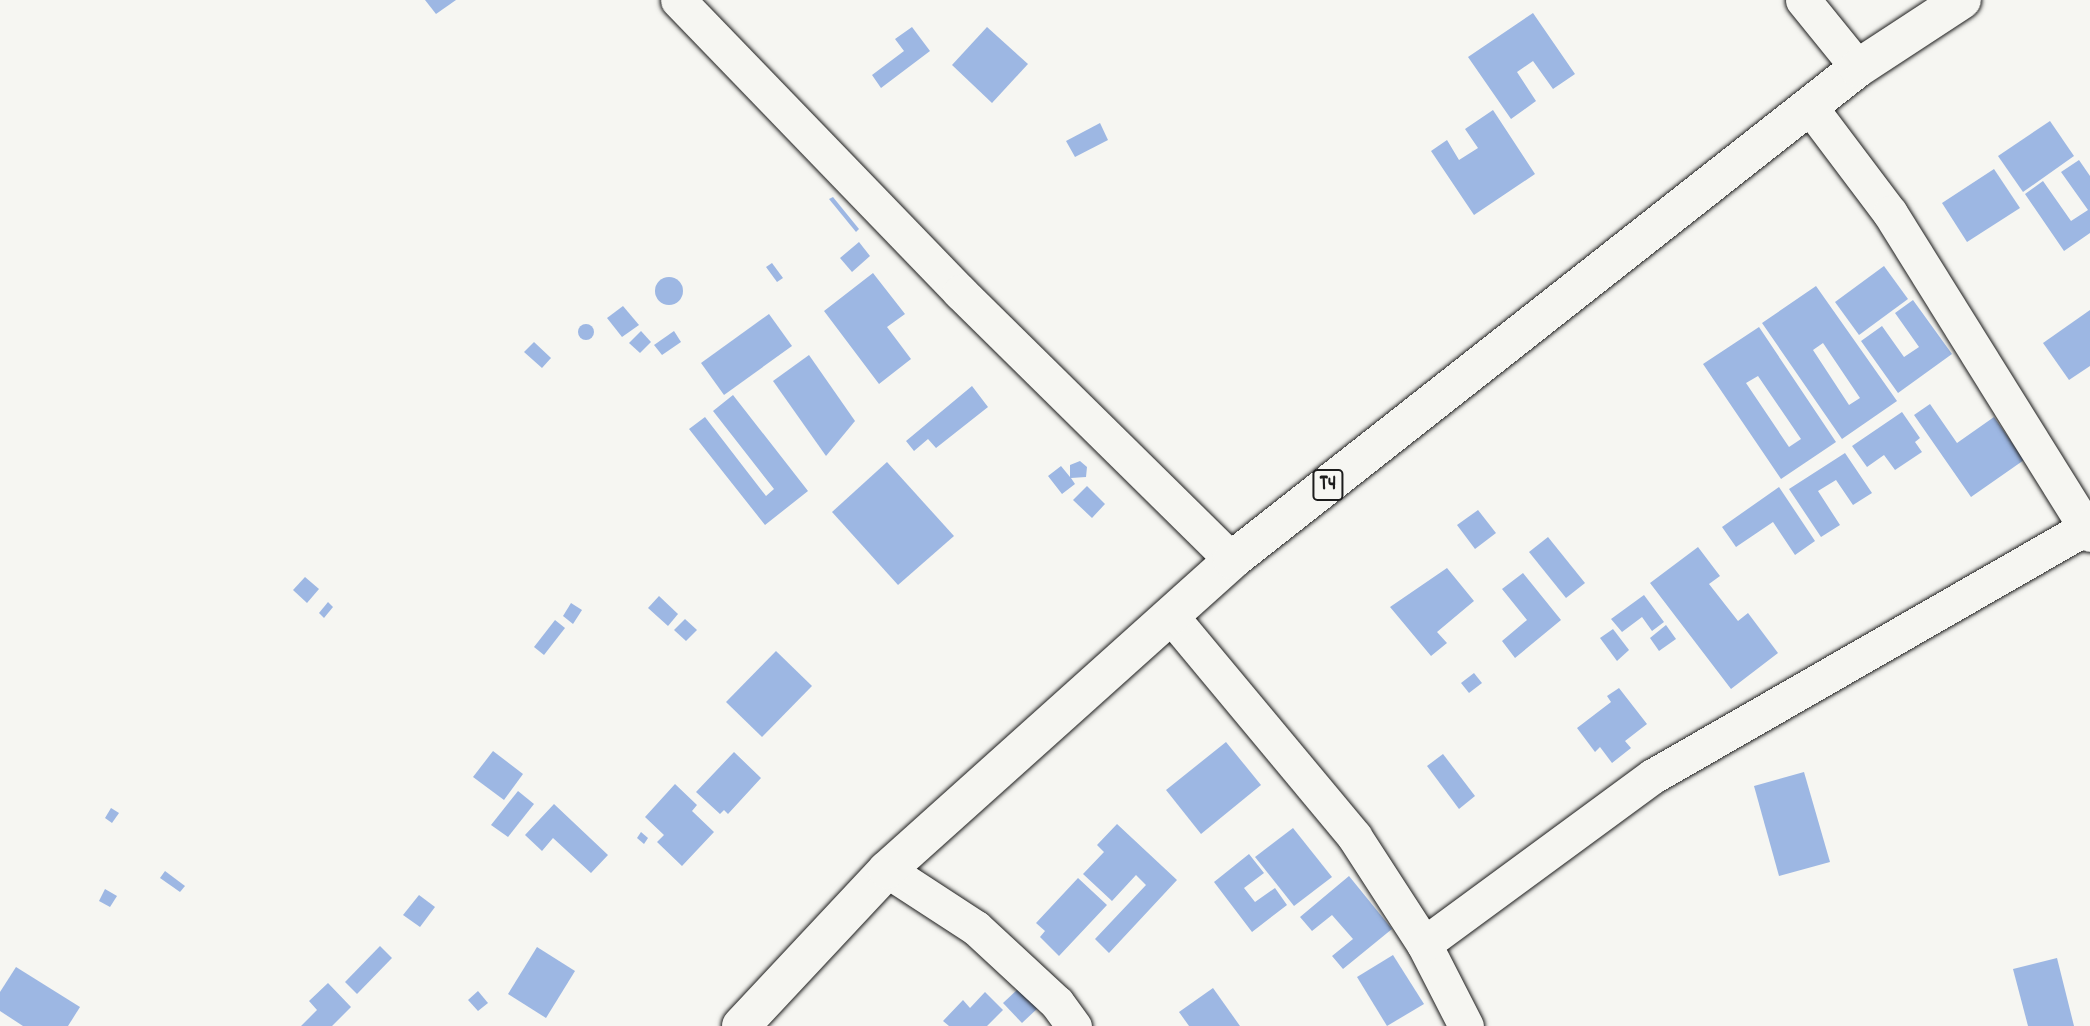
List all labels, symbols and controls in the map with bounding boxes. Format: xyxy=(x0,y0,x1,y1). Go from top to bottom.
road number: T4 xyxy=(1312,468,1344,503)

